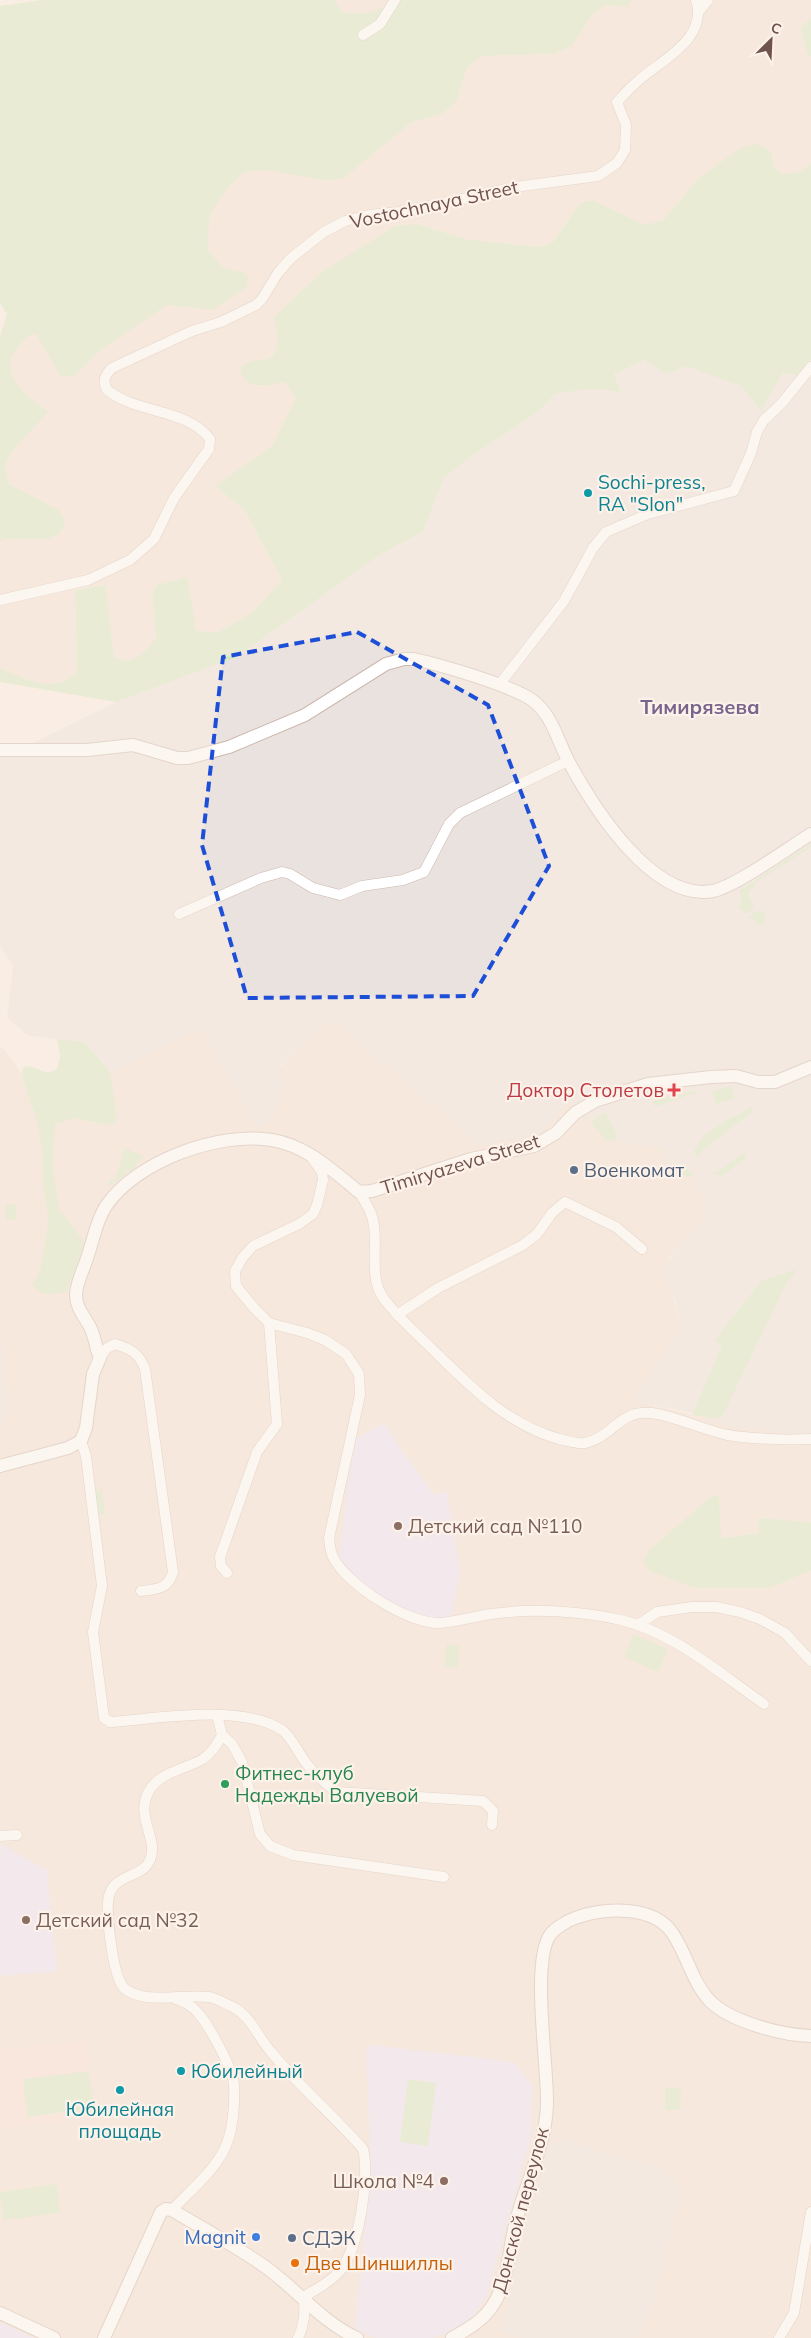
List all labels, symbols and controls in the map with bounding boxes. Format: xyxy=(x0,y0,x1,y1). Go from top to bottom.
north arrow xyxy=(746,15,796,65)
text: С xyxy=(768,18,784,38)
street label: Vostochnaya Street xyxy=(348,174,521,234)
place label: Sochi-press, RA "Slon" xyxy=(598,470,705,516)
marker: Sochi-press, RA "Slon" xyxy=(582,487,594,499)
district label: Тимирязева xyxy=(640,694,760,719)
place label: Доктор Столетов xyxy=(507,1078,664,1102)
marker: Доктор Столетов xyxy=(668,1084,680,1096)
street label: Timiryazeva Street xyxy=(378,1128,543,1200)
place label: Военкомат xyxy=(584,1158,684,1182)
marker: Военкомат xyxy=(568,1164,580,1176)
place label: Детский сад №110 xyxy=(408,1514,582,1538)
marker: Детский сад №110 xyxy=(392,1520,404,1532)
place label: Фитнес-клуб Надежды Валуевой xyxy=(235,1761,419,1807)
marker: Фитнес-клуб Надежды Валуевой xyxy=(219,1778,231,1790)
place label: Детский сад №32 xyxy=(36,1908,199,1932)
marker: Детский сад №32 xyxy=(20,1914,32,1926)
place label: Юбилейный xyxy=(191,2059,303,2083)
marker: Юбилейный xyxy=(175,2065,187,2077)
marker: Юбилейная площадь xyxy=(114,2084,126,2096)
place label: Юбилейная площадь xyxy=(66,2097,174,2143)
street label: Донской переулок xyxy=(486,2124,554,2296)
place label: Школа №4 xyxy=(333,2169,434,2193)
marker: Школа №4 xyxy=(438,2175,450,2187)
place label: Magnit xyxy=(185,2225,246,2249)
place label: СДЭК xyxy=(302,2226,356,2250)
marker: Magnit xyxy=(250,2231,262,2243)
marker: СДЭК xyxy=(286,2232,298,2244)
place label: Две Шиншиллы xyxy=(305,2251,453,2275)
marker: Две Шиншиллы xyxy=(289,2257,301,2269)

